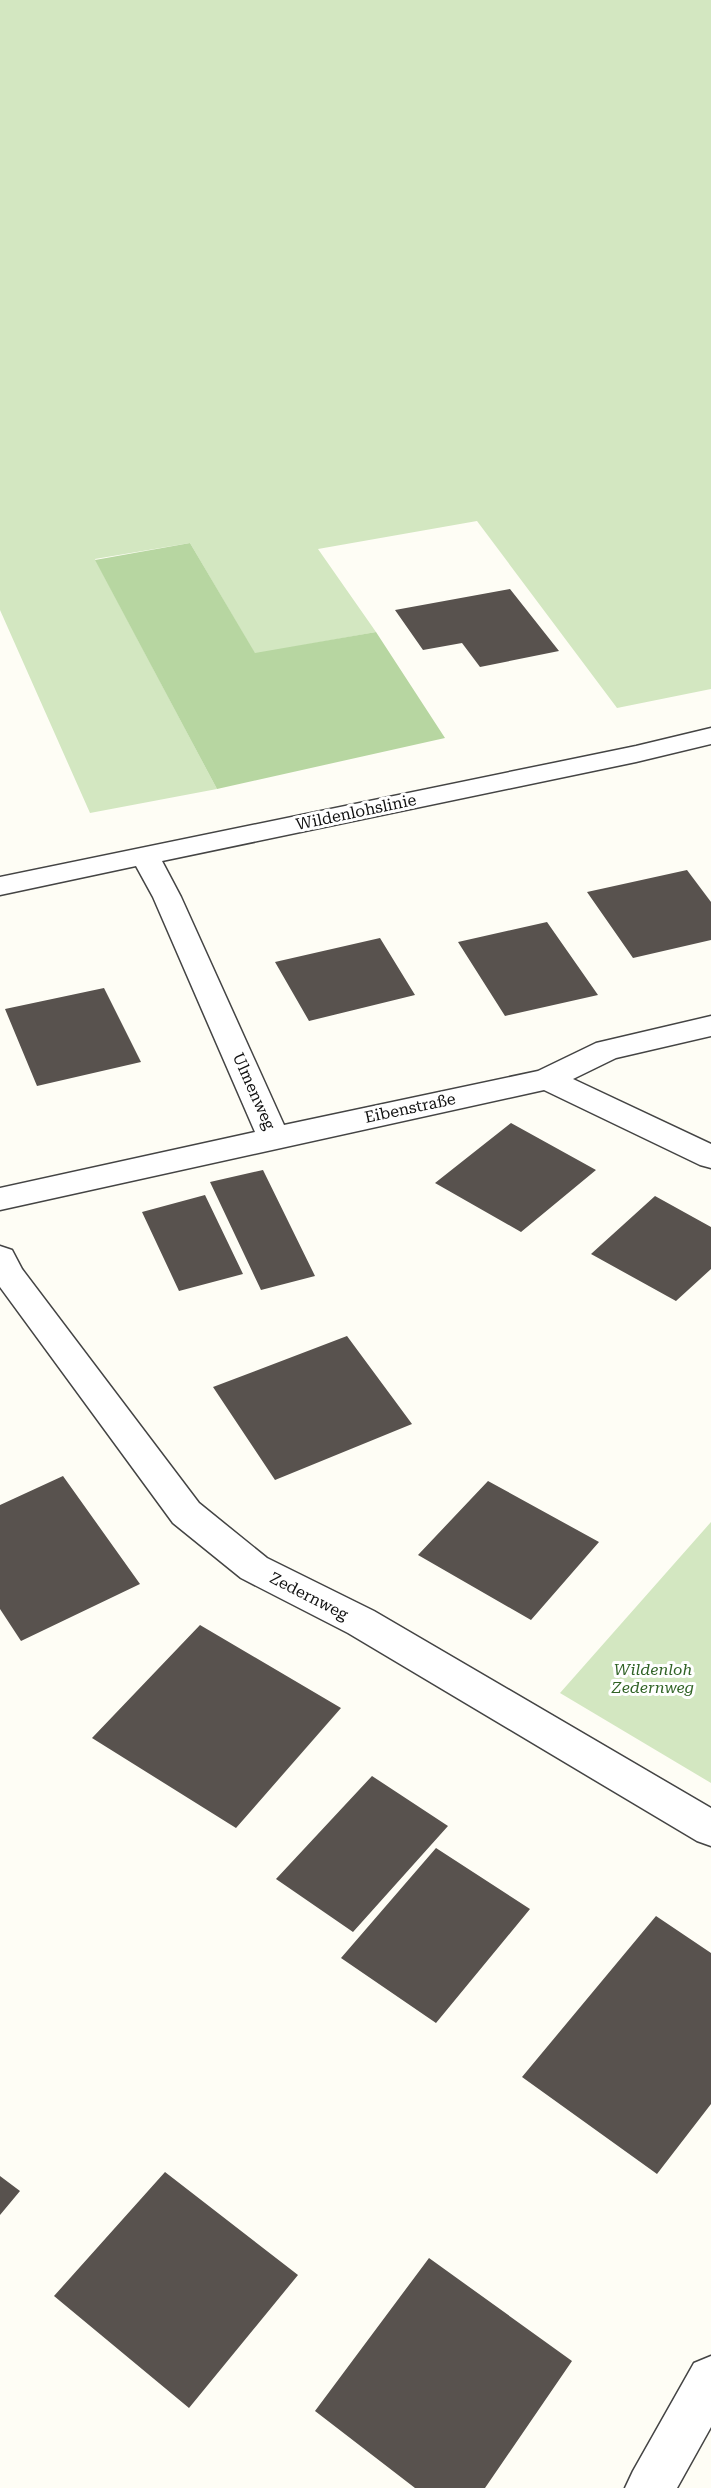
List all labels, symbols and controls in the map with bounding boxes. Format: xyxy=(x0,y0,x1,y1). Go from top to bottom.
street label: Wildenlohslinie xyxy=(294,790,418,834)
street label: Ulmenweg xyxy=(229,1050,280,1133)
street label: Eibenstraße xyxy=(363,1089,457,1127)
street label: Zedernweg xyxy=(267,1568,352,1624)
park label: Wildenloh Zedernweg xyxy=(611,1660,694,1697)

